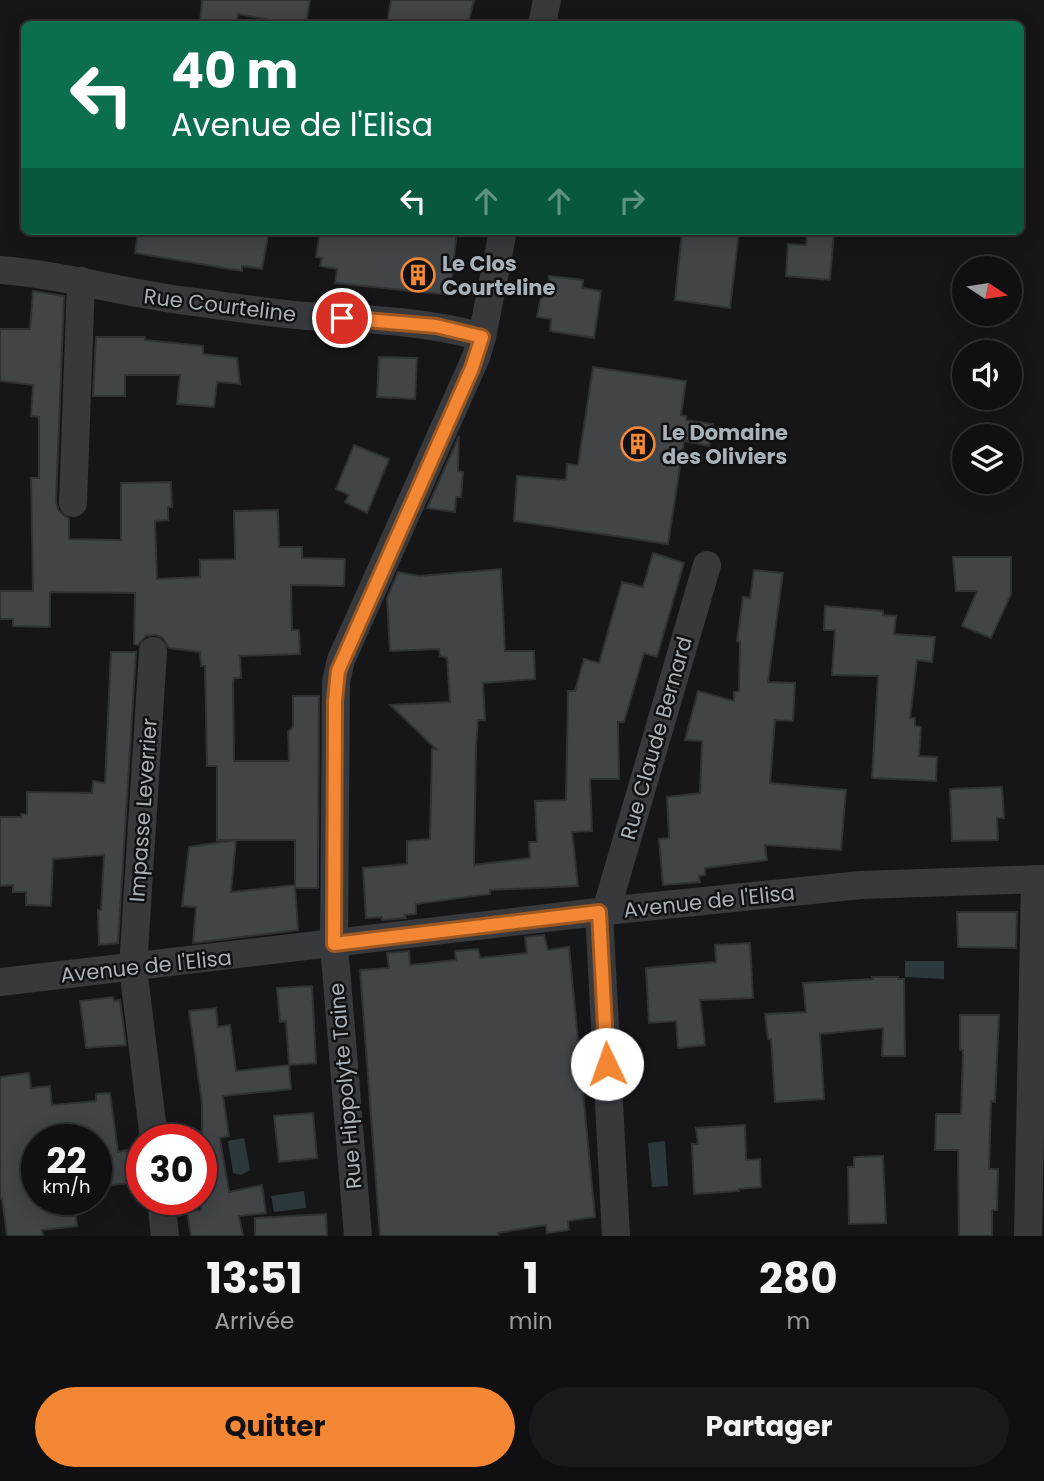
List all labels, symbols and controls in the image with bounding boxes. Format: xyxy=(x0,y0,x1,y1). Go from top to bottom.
text: 40 m xyxy=(171,37,298,105)
icon: left xyxy=(56,49,147,140)
text: Avenue de l'Elisa xyxy=(171,102,433,147)
icon: left xyxy=(394,182,432,220)
icon: ahead xyxy=(467,182,505,220)
icon: ahead xyxy=(540,182,578,220)
icon: right xyxy=(613,182,651,220)
place label: Le Clos Courteline xyxy=(442,249,556,302)
building icon: Le Clos Courteline xyxy=(399,256,437,294)
north arrow xyxy=(952,256,1022,326)
map controls xyxy=(952,256,1022,494)
street label: Rue Courteline xyxy=(142,281,298,329)
pin xyxy=(312,288,372,348)
icon: arrive xyxy=(323,299,361,337)
button: sound xyxy=(952,340,1022,410)
place label: Le Domaine des Oliviers xyxy=(662,418,788,471)
button: layers xyxy=(952,424,1022,494)
building icon: Le Domaine des Oliviers xyxy=(619,425,657,463)
street label: Rue Claude Bernard xyxy=(613,633,699,843)
street label: Impasse Leverrier xyxy=(122,717,164,903)
street label: Avenue de l'Elisa xyxy=(622,878,796,924)
street label: Avenue de l'Elisa xyxy=(59,943,233,989)
street label: Rue Hippolyte Taine xyxy=(322,982,368,1190)
position arrow xyxy=(570,1027,644,1101)
speed limit sign: 30 xyxy=(126,1124,217,1215)
text: 22 xyxy=(47,1136,86,1185)
text: km/h xyxy=(43,1174,90,1199)
text: 13:51 xyxy=(206,1249,303,1308)
text: 1 xyxy=(523,1249,539,1308)
text: 280 xyxy=(759,1249,838,1308)
text: Arrivée xyxy=(215,1305,294,1337)
text: min xyxy=(509,1305,553,1337)
text: m xyxy=(787,1305,810,1337)
button: Quitter xyxy=(35,1387,515,1467)
button: Partager xyxy=(529,1387,1009,1467)

